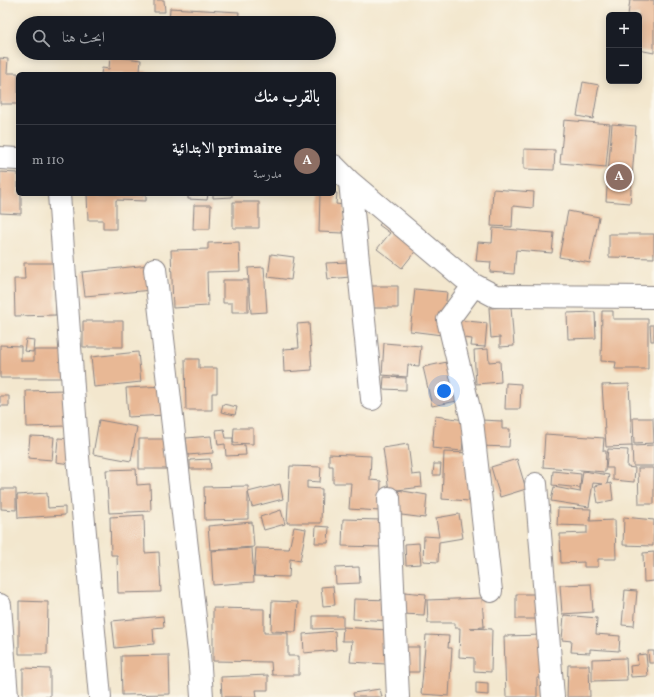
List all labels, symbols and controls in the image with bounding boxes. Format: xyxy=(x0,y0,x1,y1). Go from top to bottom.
map controls xyxy=(606,12,642,84)
button: + xyxy=(606,12,642,48)
search box xyxy=(16,16,336,60)
icon: search xyxy=(30,27,52,49)
text: ابحث هنا xyxy=(62,28,105,49)
button: − xyxy=(606,48,642,84)
text: بالقرب منك xyxy=(254,86,320,109)
text: primaire الابتدائية xyxy=(172,139,282,160)
text: 110 m xyxy=(32,152,64,170)
text: A xyxy=(302,152,312,170)
pin: A xyxy=(606,162,632,192)
text: مدرسة xyxy=(253,166,282,184)
your location xyxy=(434,381,454,401)

